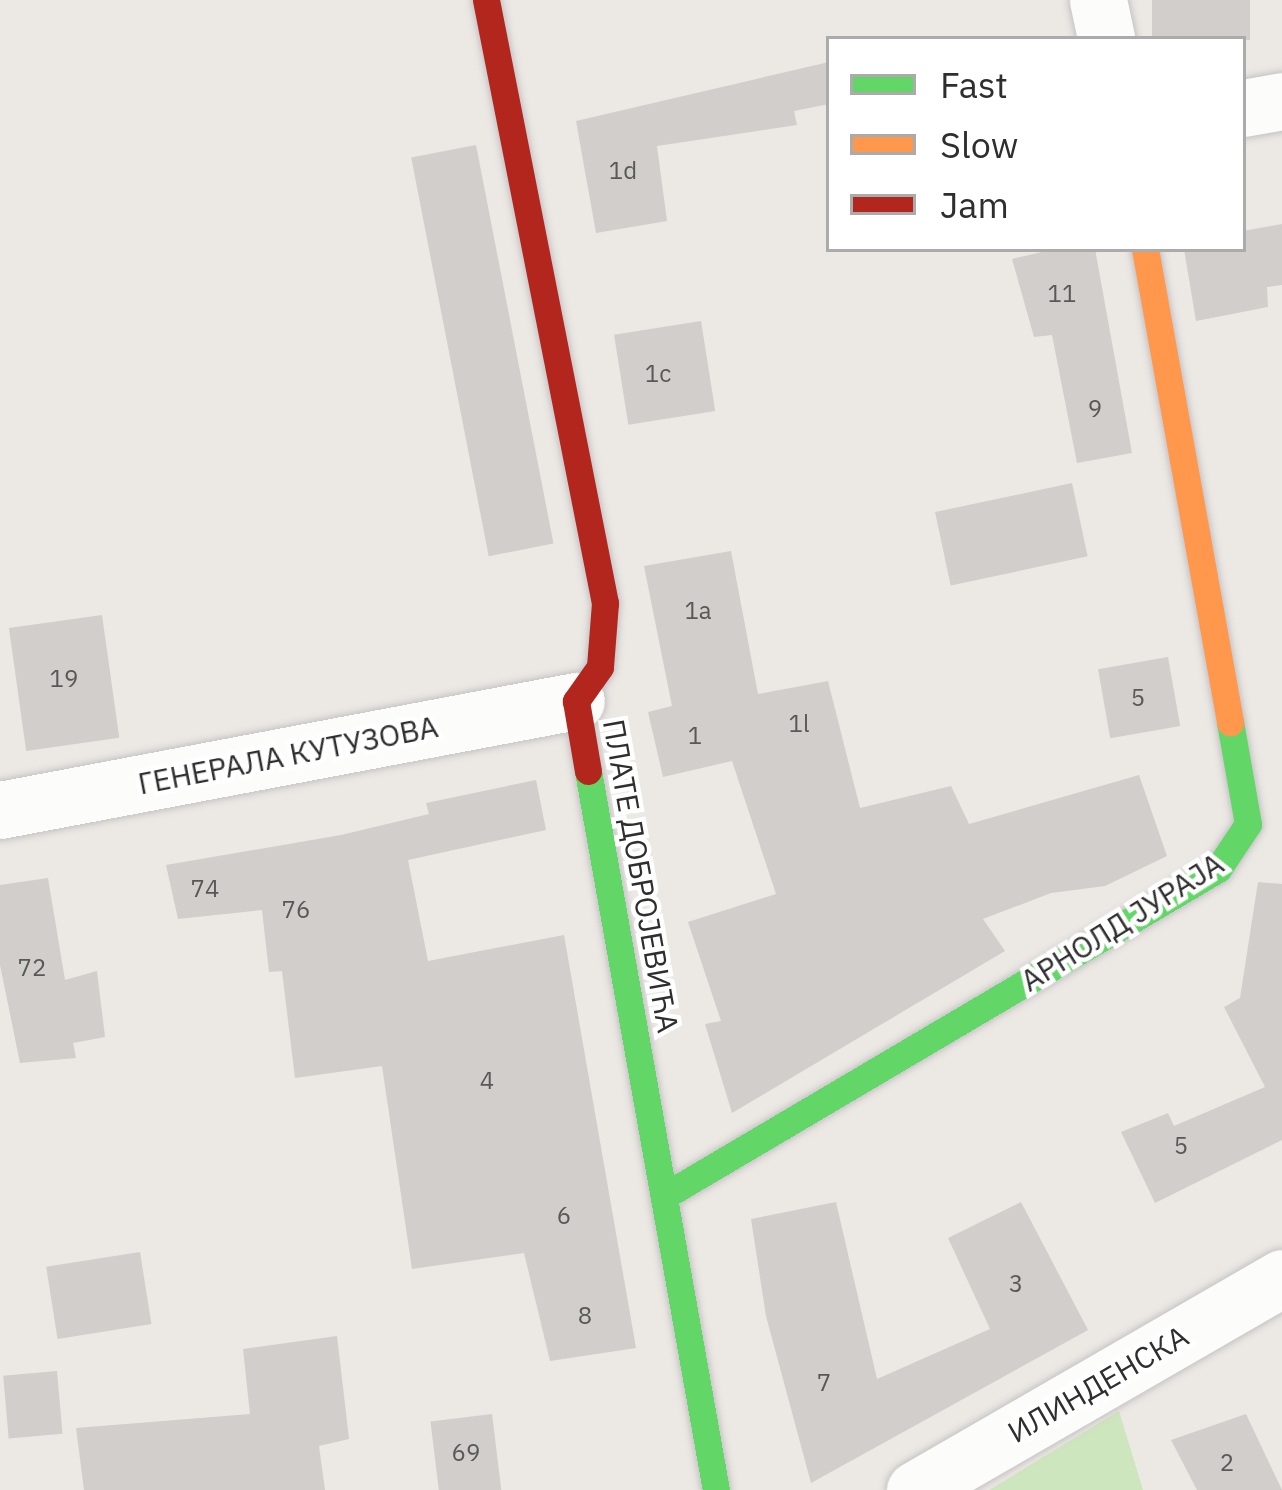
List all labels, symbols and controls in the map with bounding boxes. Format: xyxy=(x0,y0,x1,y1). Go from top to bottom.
legend xyxy=(826,36,1246,252)
text: Fast xyxy=(940,61,1008,108)
text: Slow xyxy=(940,121,1018,168)
house number: 1d xyxy=(609,157,637,185)
text: Jam xyxy=(940,181,1009,228)
house number: 11 xyxy=(1048,280,1076,308)
house number: 1c xyxy=(645,360,671,388)
house number: 9 xyxy=(1088,395,1102,423)
house number: 1a xyxy=(684,597,712,625)
house number: 19 xyxy=(50,665,78,693)
house number: 5 xyxy=(1131,684,1145,712)
street label: ГЕНЕРАЛА КУТУЗОВА xyxy=(135,708,441,802)
house number: 1l xyxy=(789,710,809,738)
street label: ПЛАТЕ ДОБРОЈЕВИЋА xyxy=(596,717,686,1035)
house number: 1 xyxy=(688,722,702,750)
street label: АРНОЛД ЈУРАЈА xyxy=(1014,845,1230,999)
house number: 74 xyxy=(191,875,219,903)
house number: 76 xyxy=(282,896,310,924)
house number: 72 xyxy=(18,954,46,982)
house number: 4 xyxy=(480,1067,494,1095)
house number: 5 xyxy=(1174,1132,1188,1160)
house number: 6 xyxy=(557,1202,571,1230)
house number: 3 xyxy=(1009,1270,1023,1298)
house number: 8 xyxy=(578,1302,592,1330)
street label: ИЛИНДЕНСКА xyxy=(1001,1318,1195,1450)
house number: 7 xyxy=(817,1369,831,1397)
house number: 69 xyxy=(452,1439,480,1467)
house number: 2 xyxy=(1220,1449,1234,1477)

